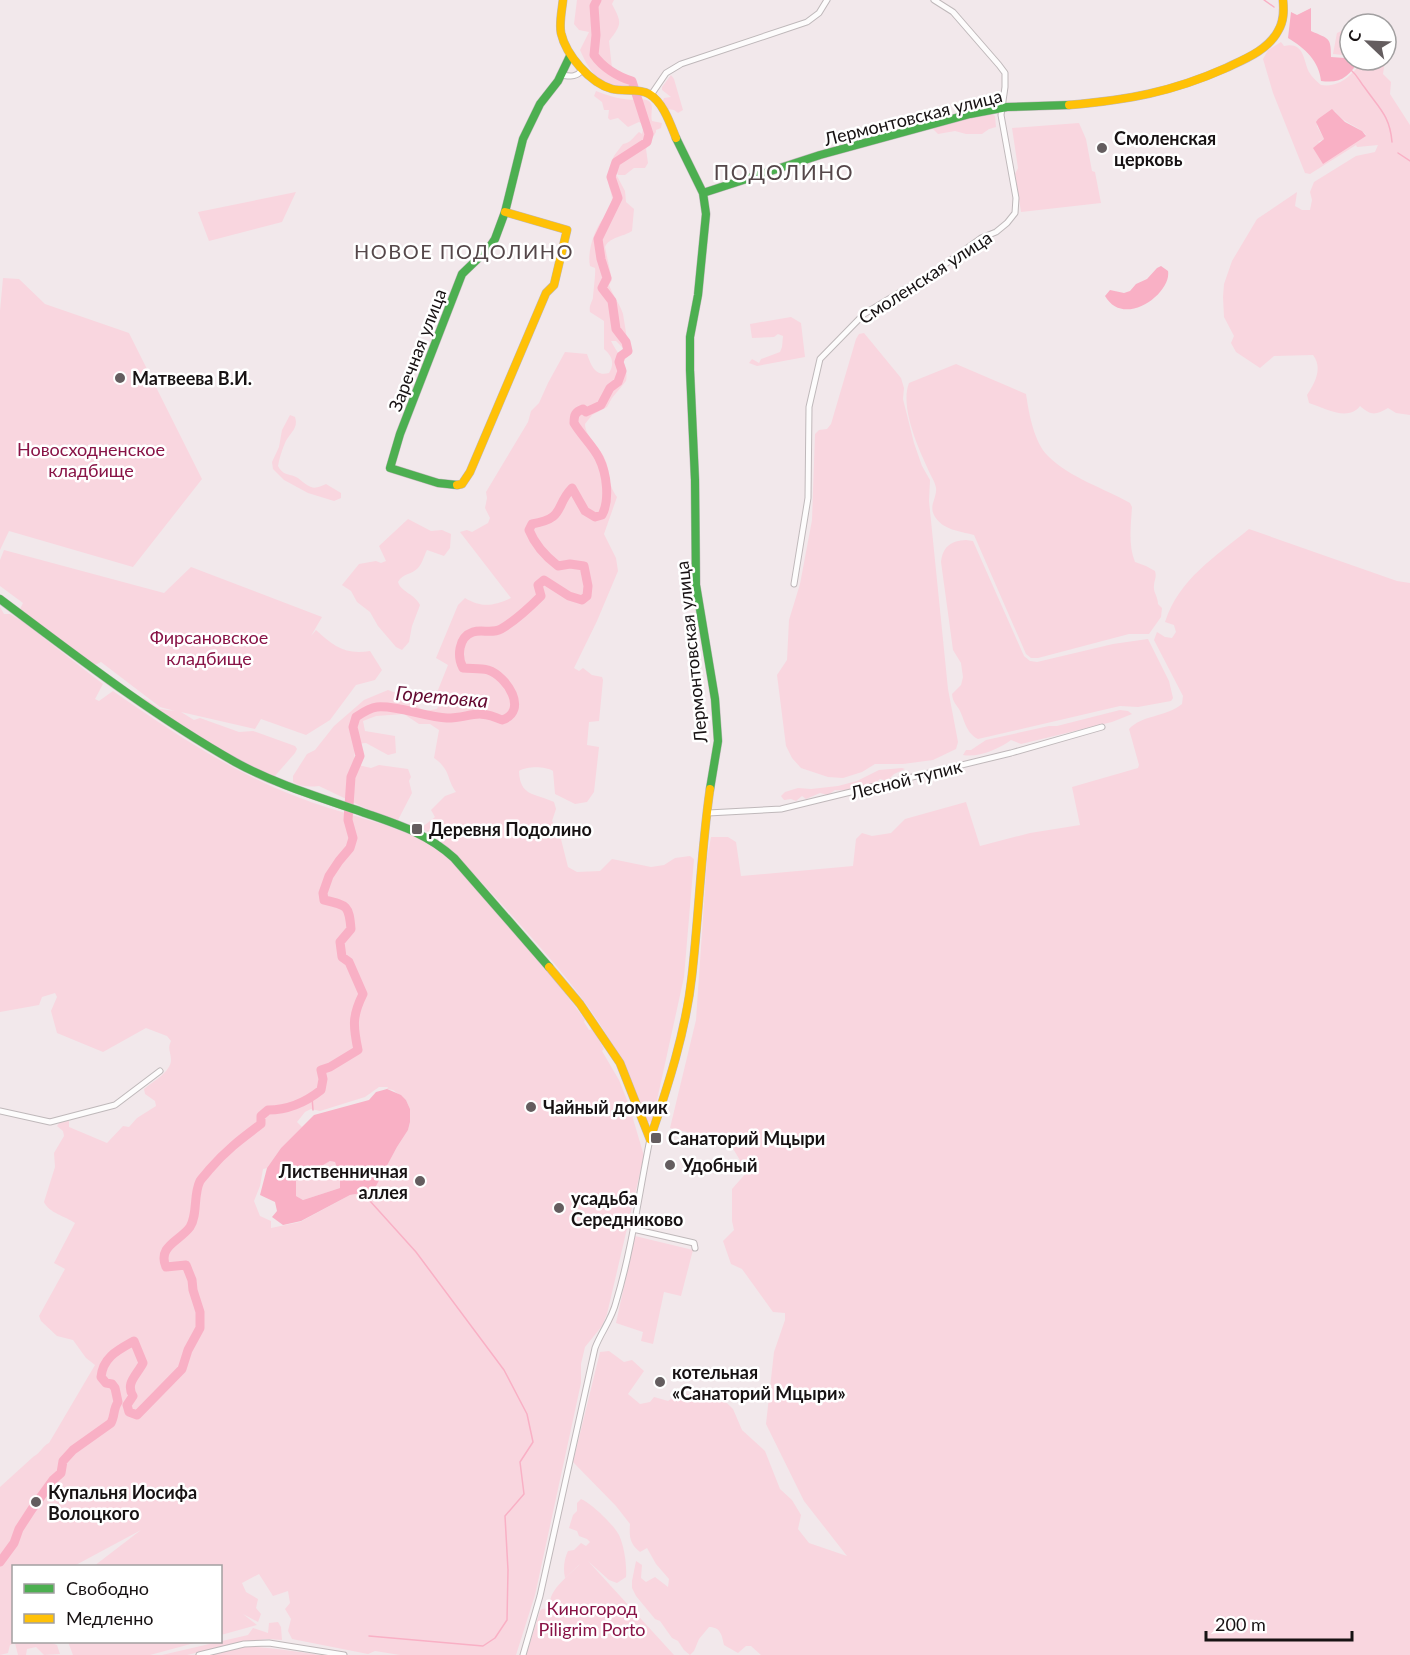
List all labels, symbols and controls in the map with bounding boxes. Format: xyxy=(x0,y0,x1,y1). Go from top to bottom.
north arrow xyxy=(1338,12,1398,72)
text: С xyxy=(1343,27,1365,45)
street label: Лермонтовская улица xyxy=(821,84,1004,150)
place label: Смоленская церковь xyxy=(1114,127,1216,170)
marker: Смоленская церковь xyxy=(1095,141,1109,155)
district label: ПОДОЛИНО xyxy=(714,159,854,184)
street label: Смоленская улица xyxy=(854,226,996,328)
district label: НОВОЕ ПОДОЛИНО xyxy=(354,239,574,263)
street label: Заречная улица xyxy=(383,285,451,415)
place label: Матвеева В.И. xyxy=(132,367,252,389)
marker: Матвеева В.И. xyxy=(113,371,127,385)
park label: Новосходненское кладбище xyxy=(17,438,165,481)
street label: Лермонтовская улица xyxy=(671,560,712,745)
park label: Фирсановское кладбище xyxy=(150,626,268,669)
water label: Горетовка xyxy=(395,680,489,712)
street label: Лесной тупик xyxy=(847,754,965,804)
place label: Деревня Подолино xyxy=(429,818,592,840)
marker: Деревня Подолино xyxy=(410,822,424,836)
place label: Чайный домик xyxy=(543,1096,668,1118)
marker: Чайный домик xyxy=(524,1100,538,1114)
place label: Санаторий Мцыри xyxy=(668,1127,825,1149)
marker: Санаторий Мцыри xyxy=(649,1131,663,1145)
place label: Удобный xyxy=(681,1154,757,1176)
marker: Удобный xyxy=(663,1158,677,1172)
place label: Лиственничная аллея xyxy=(278,1160,408,1203)
marker: Лиственничная аллея xyxy=(413,1174,427,1188)
place label: усадьба Середниково xyxy=(571,1187,683,1230)
marker: усадьба Середниково xyxy=(552,1201,566,1215)
place label: котельная «Санаторий Мцыри» xyxy=(672,1361,846,1404)
marker: котельная «Санаторий Мцыри» xyxy=(653,1375,667,1389)
place label: Купальня Иосифа Волоцкого xyxy=(48,1481,197,1524)
marker: Купальня Иосифа Волоцкого xyxy=(29,1495,43,1509)
legend xyxy=(12,1565,222,1643)
text: Свободно xyxy=(66,1577,149,1599)
park label: Киногород Piligrim Porto xyxy=(539,1597,646,1640)
scale bar xyxy=(1206,1604,1352,1642)
text: Медленно xyxy=(66,1607,154,1629)
text: 200 m xyxy=(1215,1613,1266,1635)

